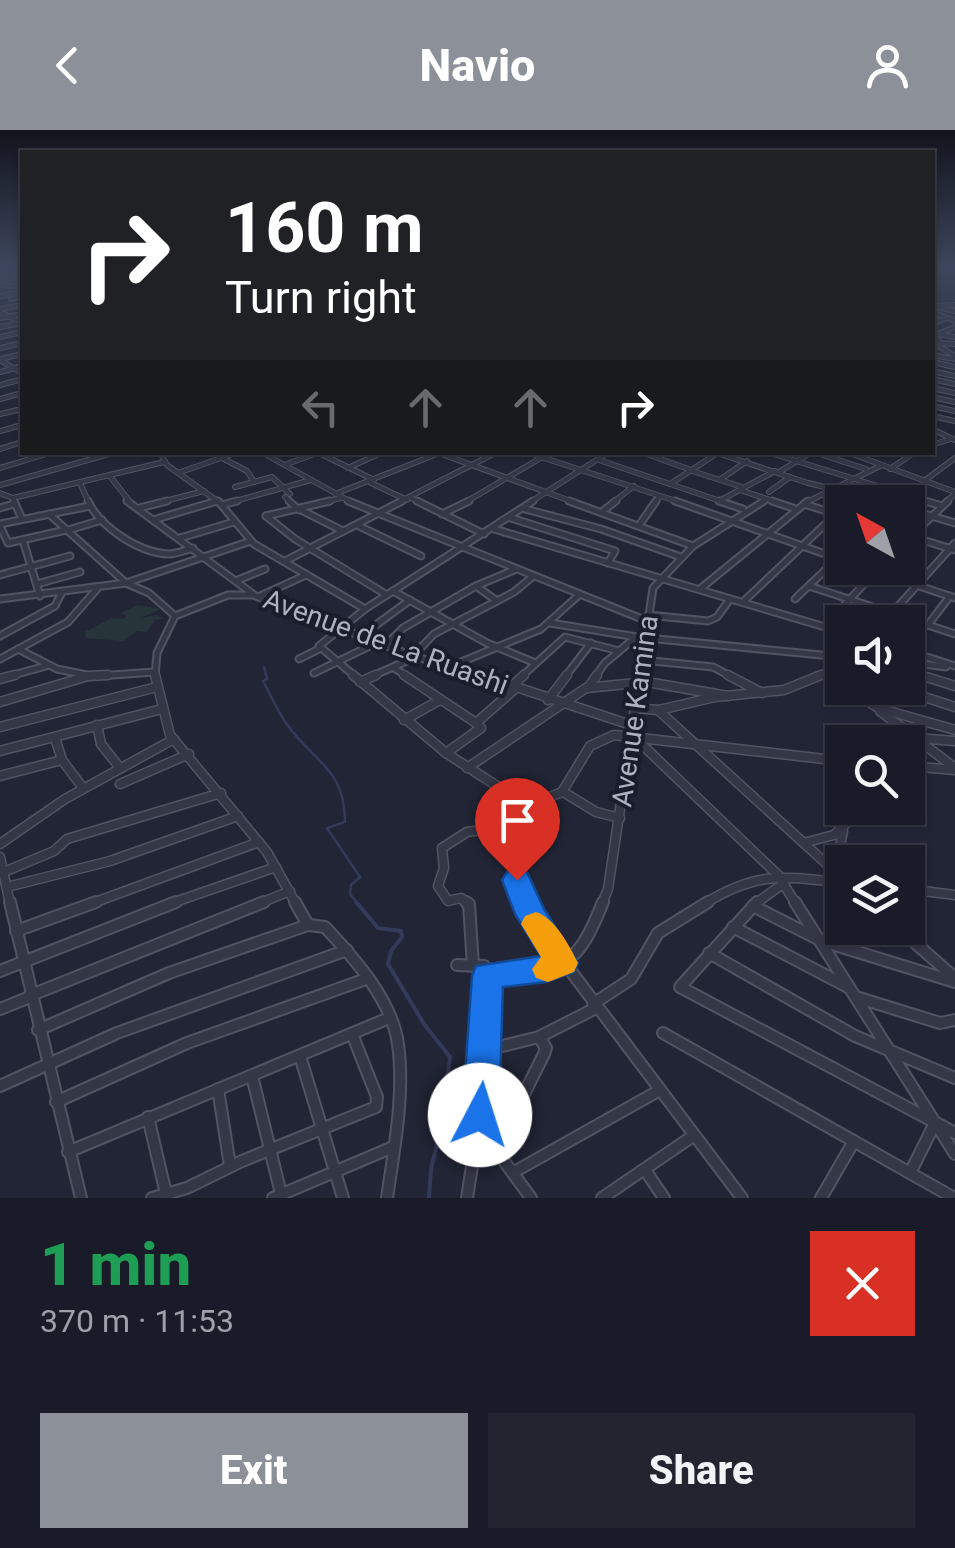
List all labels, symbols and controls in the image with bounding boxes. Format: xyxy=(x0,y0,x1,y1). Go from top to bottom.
icon: back xyxy=(40,38,95,93)
icon: person xyxy=(860,38,915,93)
text: Navio xyxy=(420,39,535,92)
text: 160 m xyxy=(225,187,424,269)
icon: right xyxy=(60,190,190,320)
text: Turn right xyxy=(225,271,417,324)
icon: left xyxy=(293,380,348,435)
icon: ahead xyxy=(398,380,453,435)
icon: ahead xyxy=(503,380,558,435)
icon: right xyxy=(608,380,663,435)
north arrow xyxy=(825,485,925,585)
map controls xyxy=(825,485,925,945)
street label: Avenue de La Ruashi xyxy=(259,582,513,702)
button: sound xyxy=(825,605,925,705)
street label: Avenue Kamina xyxy=(605,613,665,809)
button: search xyxy=(825,725,925,825)
pin xyxy=(475,778,560,881)
icon: arrive xyxy=(490,793,545,848)
button: layers xyxy=(825,845,925,945)
position arrow xyxy=(428,1063,532,1167)
text: 1 min xyxy=(40,1229,191,1300)
button: close xyxy=(810,1231,915,1336)
text: 370 m · 11:53 xyxy=(40,1302,234,1340)
button: Exit xyxy=(40,1413,468,1528)
button: Share xyxy=(488,1413,915,1528)

